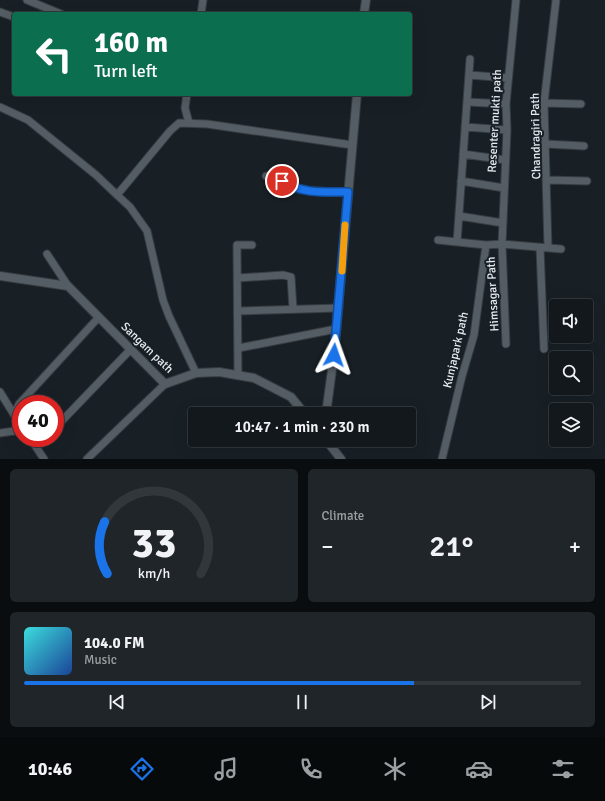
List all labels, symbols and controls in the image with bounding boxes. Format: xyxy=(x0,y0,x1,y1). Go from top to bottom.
text: 160 m xyxy=(94,26,168,60)
icon: left xyxy=(28,28,80,80)
text: Turn left xyxy=(94,60,157,82)
street label: Resenter mukti path xyxy=(485,69,505,173)
street label: Chandragiri Path xyxy=(528,93,544,179)
pin xyxy=(265,164,299,198)
icon: arrive xyxy=(271,170,293,192)
street label: Himsagar Path xyxy=(484,256,502,332)
map controls xyxy=(549,299,593,447)
button: sound xyxy=(549,299,593,343)
street label: Kunjapark path xyxy=(440,310,472,390)
street label: Sangam path xyxy=(118,319,176,377)
position arrow xyxy=(313,334,355,376)
button: search xyxy=(549,351,593,395)
speed limit sign: 40 xyxy=(12,395,64,447)
button: layers xyxy=(549,403,593,447)
text: 10:47 · 1 min · 230 m xyxy=(235,418,369,436)
text: Climate xyxy=(322,508,364,524)
text: 33 xyxy=(131,517,176,568)
text: 21° xyxy=(429,528,473,565)
text: − xyxy=(322,533,333,560)
text: + xyxy=(569,533,581,560)
text: km/h xyxy=(138,564,170,581)
text: 104.0 FM xyxy=(84,634,145,652)
text: Music xyxy=(84,652,117,668)
icon: previous xyxy=(106,691,128,713)
icon: pause xyxy=(291,691,313,713)
icon: next xyxy=(477,691,499,713)
icon: directions xyxy=(128,755,156,783)
icon: music xyxy=(212,755,240,783)
icon: phone xyxy=(297,755,325,783)
icon: climate xyxy=(381,755,409,783)
icon: car xyxy=(465,755,493,783)
icon: filters xyxy=(549,755,577,783)
text: 10:46 xyxy=(28,758,72,780)

